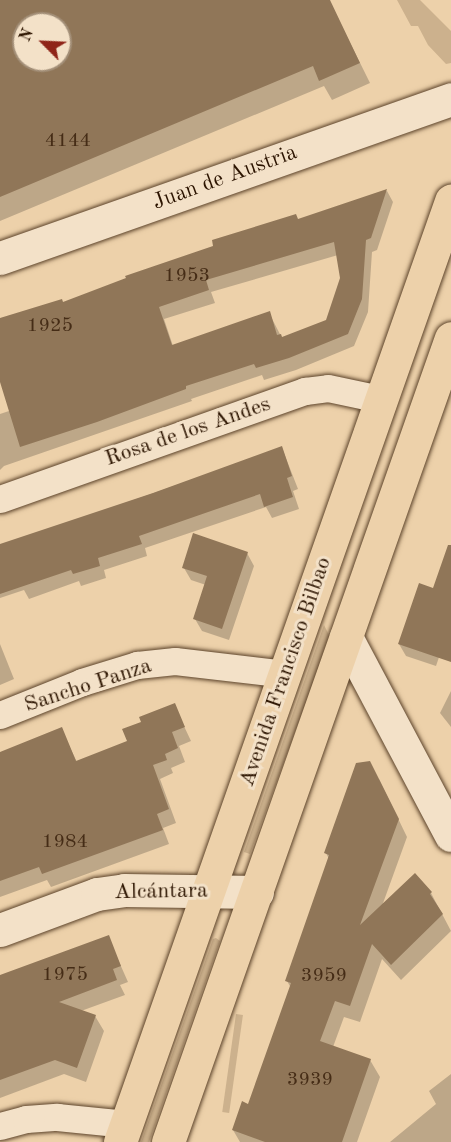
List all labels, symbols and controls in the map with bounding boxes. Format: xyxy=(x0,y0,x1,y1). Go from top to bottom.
north arrow xyxy=(12,12,72,72)
text: N xyxy=(18,27,37,44)
house number: 4144 xyxy=(45,129,91,153)
street label: Juan de Austria xyxy=(149,140,301,216)
house number: 1953 xyxy=(164,264,210,288)
house number: 1925 xyxy=(27,314,73,338)
street label: Rosa de los Andes xyxy=(102,391,274,473)
street label: Avenida Francisco Bilbao xyxy=(234,554,338,790)
street label: Sancho Panza xyxy=(21,653,155,719)
house number: 1984 xyxy=(42,830,88,854)
street label: Alcántara xyxy=(114,878,208,906)
house number: 1975 xyxy=(42,963,88,987)
house number: 3959 xyxy=(301,964,347,988)
house number: 3939 xyxy=(287,1068,333,1092)

